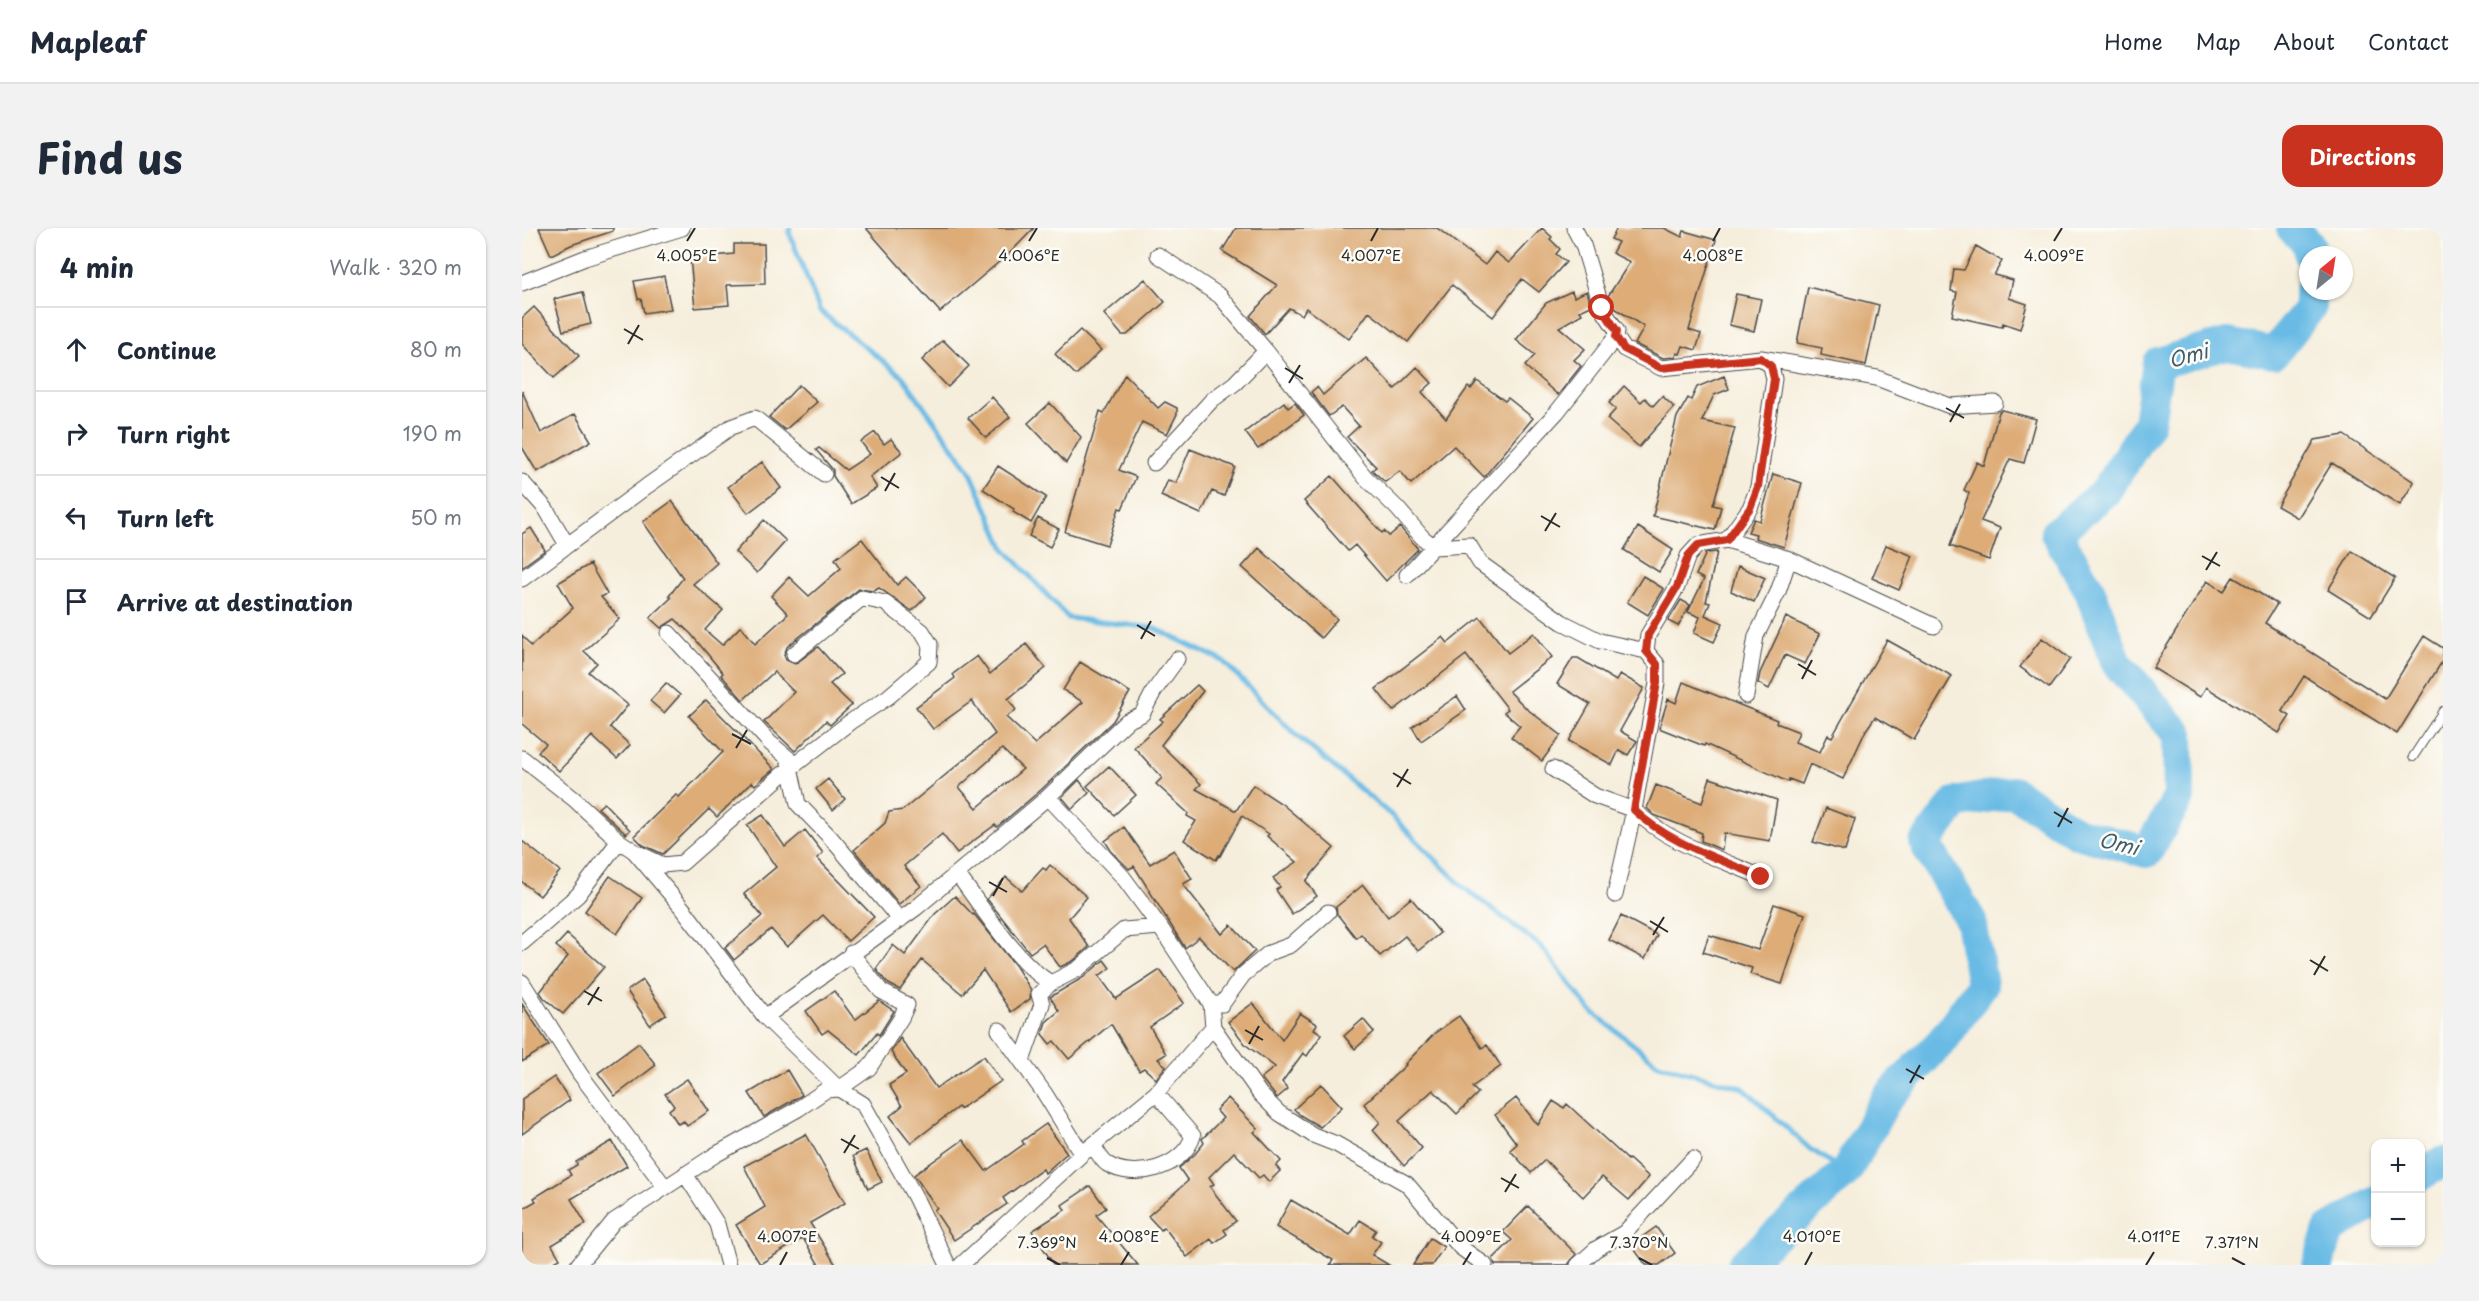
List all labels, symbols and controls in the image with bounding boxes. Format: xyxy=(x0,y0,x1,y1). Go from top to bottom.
text: Mapleaf xyxy=(30,20,146,63)
text: Home xyxy=(2104,25,2163,57)
text: Map xyxy=(2196,25,2241,57)
text: About xyxy=(2274,25,2335,57)
text: Contact xyxy=(2368,25,2449,57)
text: Find us xyxy=(36,125,183,188)
button: Directions xyxy=(2282,125,2443,187)
text: 4.005°E xyxy=(657,243,717,266)
text: 4.006°E xyxy=(998,243,1060,266)
text: 4.007°E xyxy=(1341,243,1401,266)
text: 4.008°E xyxy=(1683,243,1743,266)
text: 4.009°E xyxy=(2024,243,2084,266)
north arrow xyxy=(2299,246,2353,300)
text: 4 min xyxy=(60,248,134,287)
text: Walk · 320 m xyxy=(329,252,462,282)
route start xyxy=(1588,294,1614,320)
icon: ahead xyxy=(60,333,93,366)
text: Continue xyxy=(117,333,216,366)
text: 80 m xyxy=(410,334,462,364)
water label: Omi xyxy=(2165,334,2214,375)
icon: right xyxy=(60,417,93,450)
text: Turn right xyxy=(117,417,230,450)
text: 190 m xyxy=(403,418,462,448)
icon: left xyxy=(60,501,93,534)
text: Turn left xyxy=(117,501,214,534)
text: 50 m xyxy=(410,502,462,532)
icon: arrive xyxy=(60,585,93,618)
text: Arrive at destination xyxy=(117,585,353,618)
water label: Omi xyxy=(2096,824,2145,863)
route end xyxy=(1747,863,1773,889)
map controls xyxy=(2371,1139,2425,1247)
button: + xyxy=(2371,1139,2425,1193)
button: − xyxy=(2371,1193,2425,1247)
text: 4.007°E xyxy=(757,1224,817,1247)
text: 4.008°E xyxy=(1099,1224,1159,1247)
text: 4.009°E xyxy=(1441,1224,1501,1247)
text: 4.010°E xyxy=(1783,1224,1841,1247)
text: 4.011°E xyxy=(2127,1224,2181,1247)
text: 7.369°N xyxy=(1017,1230,1077,1253)
text: 7.370°N xyxy=(1609,1230,1669,1253)
text: 7.371°N xyxy=(2205,1230,2259,1253)

